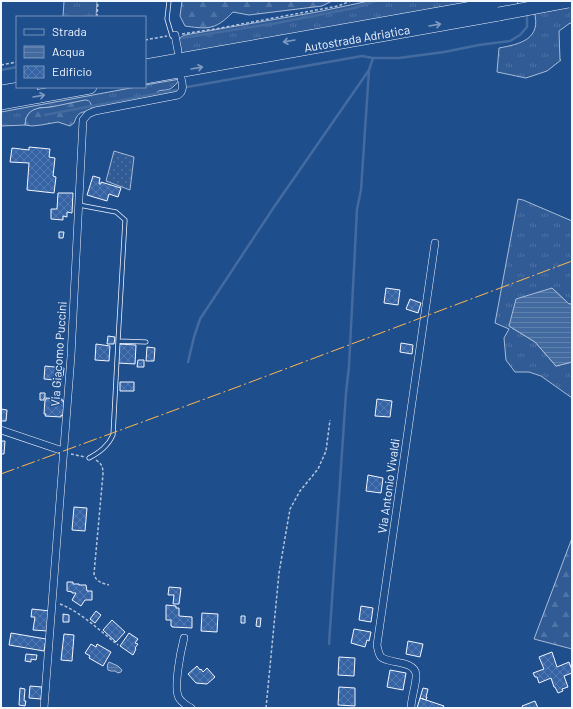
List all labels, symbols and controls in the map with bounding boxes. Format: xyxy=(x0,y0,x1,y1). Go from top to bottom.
legend xyxy=(16,16,146,88)
one-way arrow xyxy=(428,21,441,29)
street label: Autostrada Adriatica xyxy=(303,22,411,54)
text: Strada xyxy=(52,24,87,38)
one-way arrow xyxy=(283,37,296,45)
text: Acqua xyxy=(52,44,85,58)
one-way arrow xyxy=(190,63,203,71)
text: Edificio xyxy=(52,64,92,78)
one-way arrow xyxy=(32,92,45,100)
street label: Via Giacomo Puccini xyxy=(47,301,69,407)
street label: Via Antonio Vivaldi xyxy=(374,437,402,534)

